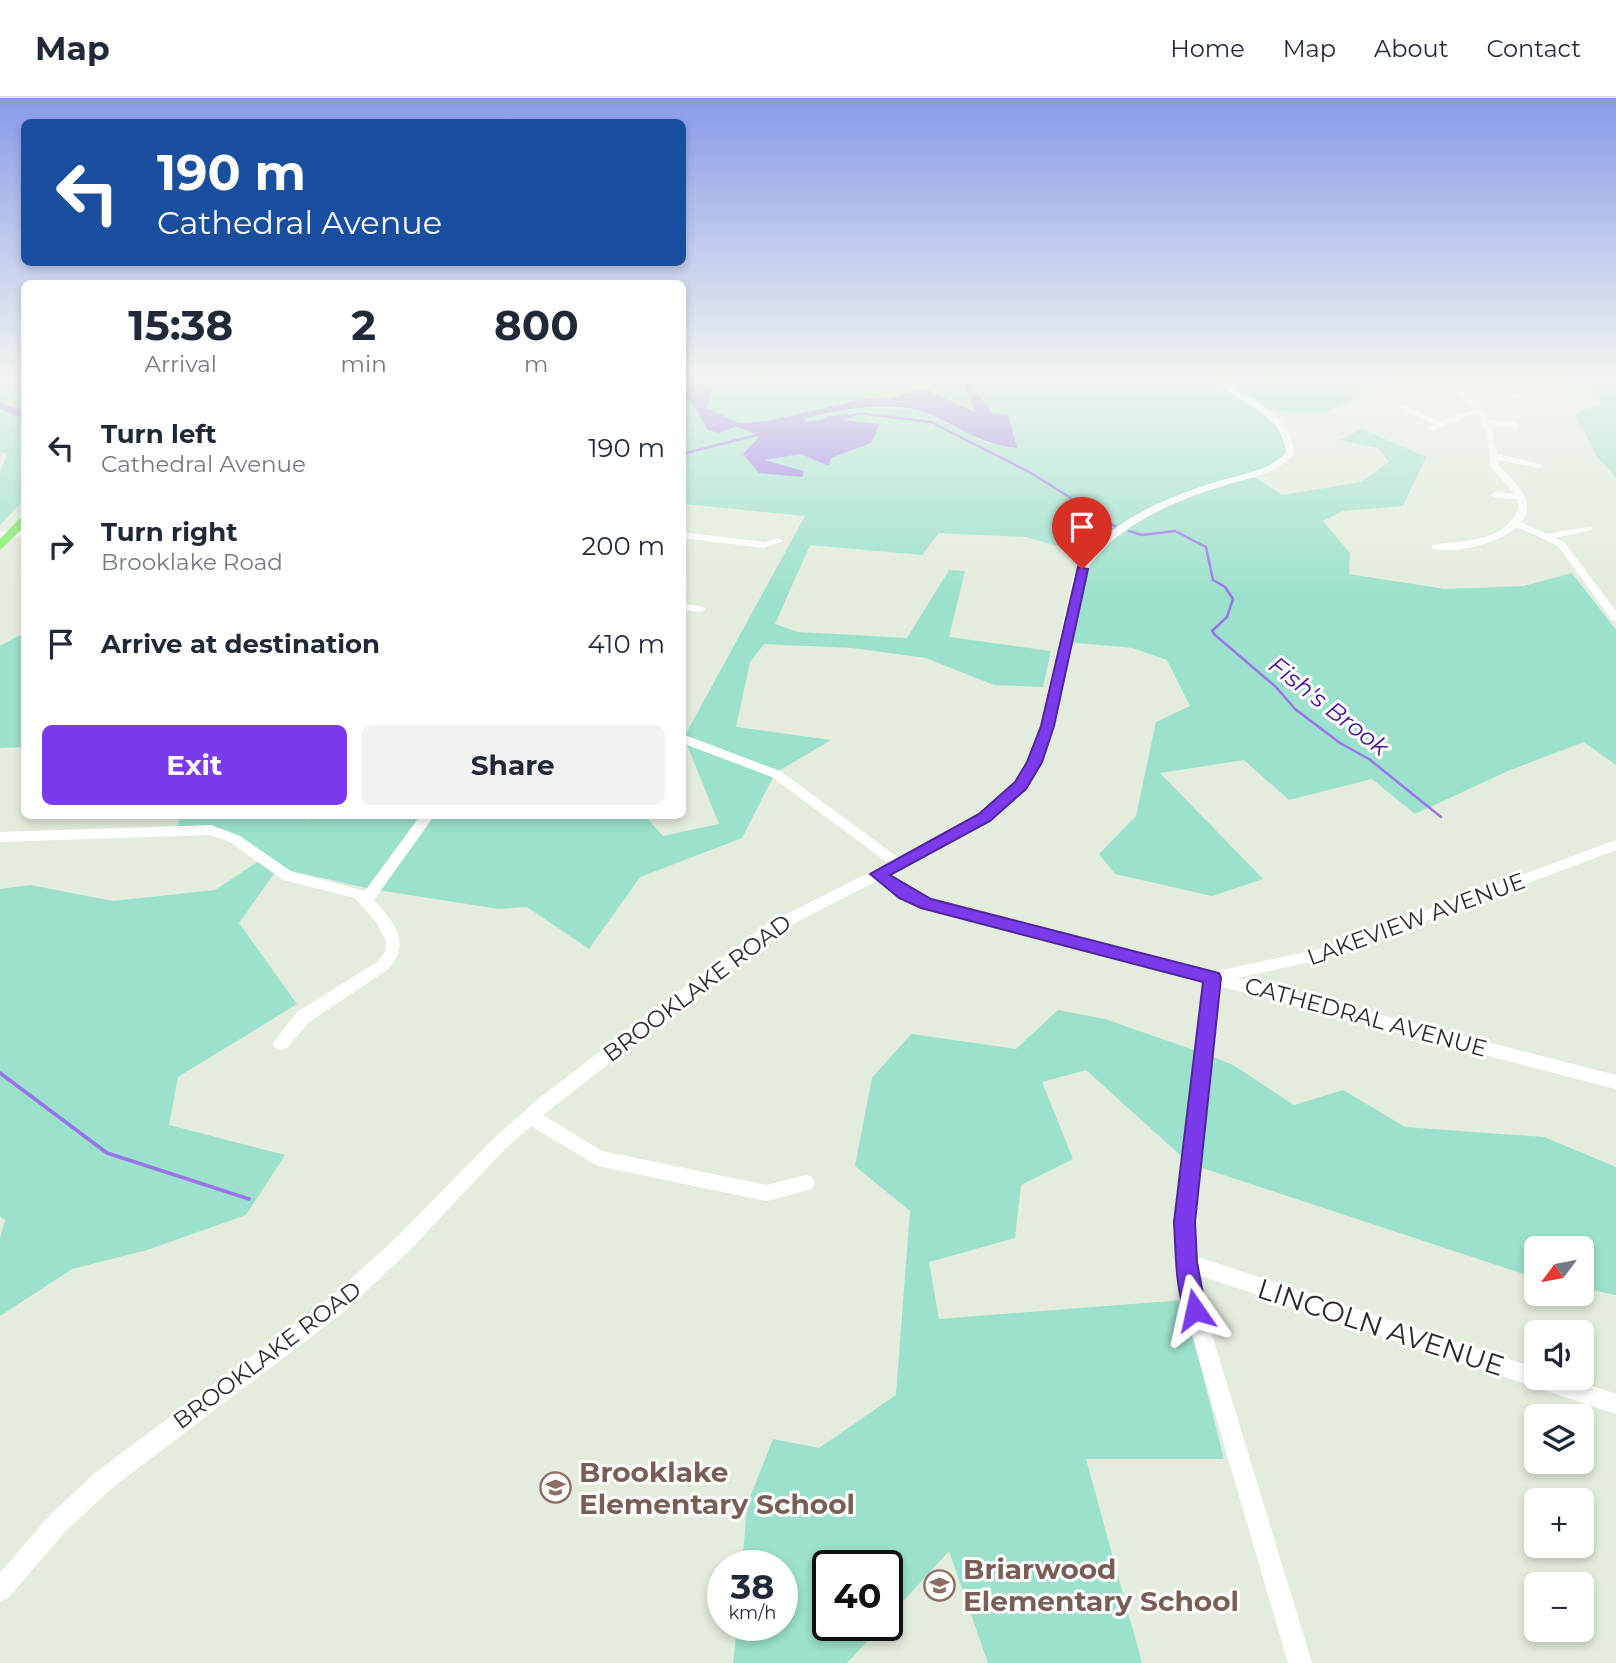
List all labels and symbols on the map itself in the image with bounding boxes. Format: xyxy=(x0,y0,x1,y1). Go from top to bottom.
pin xyxy=(1052,497,1112,569)
water label: Fish's Brook xyxy=(1263,650,1396,763)
street label: LAKEVIEW AVENUE xyxy=(1303,867,1529,971)
street label: BROOKLAKE ROAD xyxy=(598,908,796,1068)
street label: CATHEDRAL AVENUE xyxy=(1242,971,1490,1063)
north arrow xyxy=(1524,1236,1594,1306)
street label: LINCOLN AVENUE xyxy=(1253,1271,1509,1383)
position arrow xyxy=(1158,1273,1232,1347)
street label: BROOKLAKE ROAD xyxy=(168,1275,366,1435)
place label: Brooklake Elementary School xyxy=(579,1455,855,1521)
school or university icon: Brooklake Elementary School xyxy=(539,1471,573,1505)
speed limit sign: 40 xyxy=(812,1550,903,1641)
place label: Briarwood Elementary School xyxy=(963,1552,1239,1618)
school or university icon: Briarwood Elementary School xyxy=(923,1568,957,1602)

